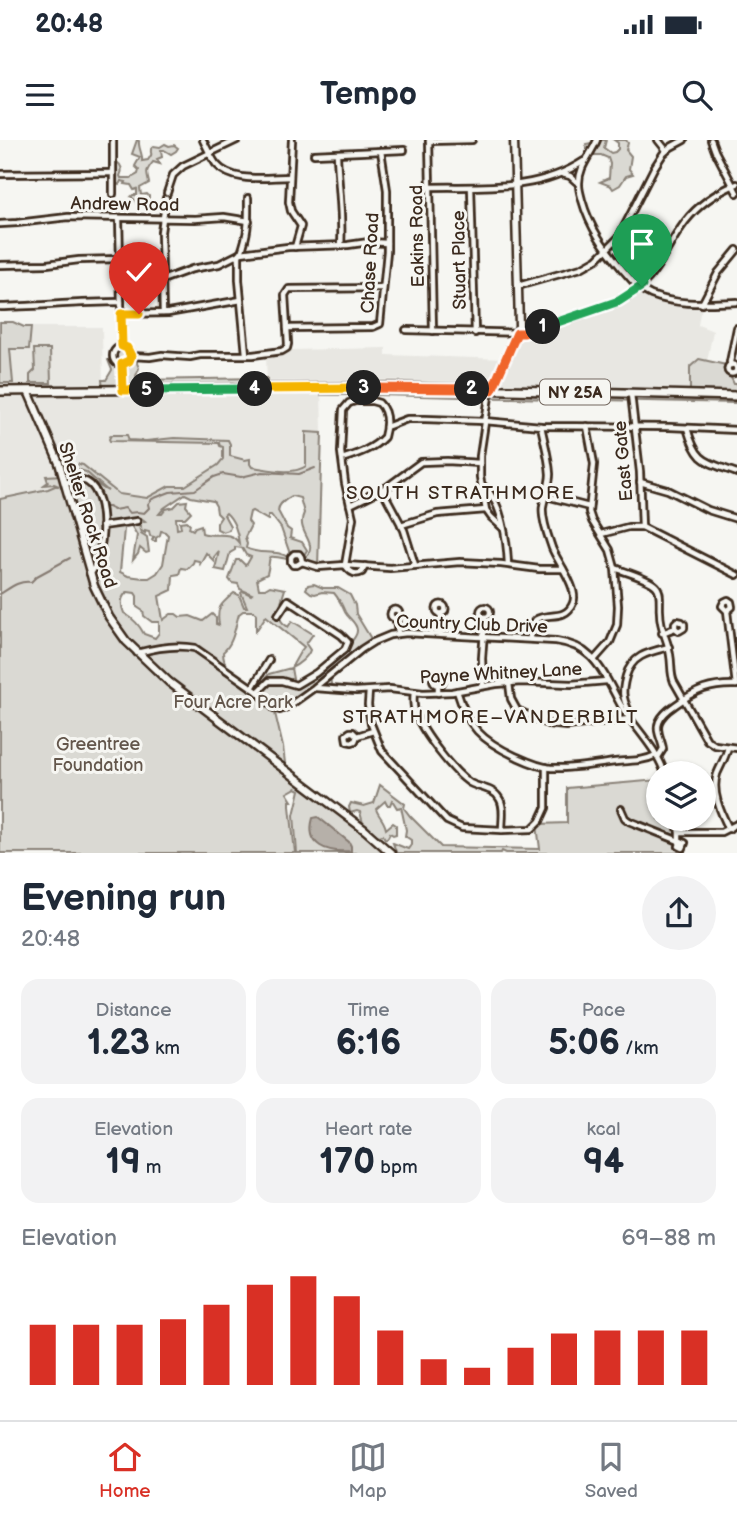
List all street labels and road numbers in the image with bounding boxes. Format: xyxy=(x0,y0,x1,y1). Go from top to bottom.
street label: Eakins Road xyxy=(406,185,429,287)
street label: Andrew Road xyxy=(70,193,180,216)
street label: Stuart Place xyxy=(448,210,471,310)
street label: Chase Road xyxy=(357,212,384,314)
road number: NY 25A xyxy=(540,380,610,404)
street label: East Gate xyxy=(609,420,637,502)
street label: Shelter Rock Road xyxy=(54,439,121,591)
street label: Country Club Drive xyxy=(396,611,549,638)
street label: Payne Whitney Lane xyxy=(419,659,583,688)

